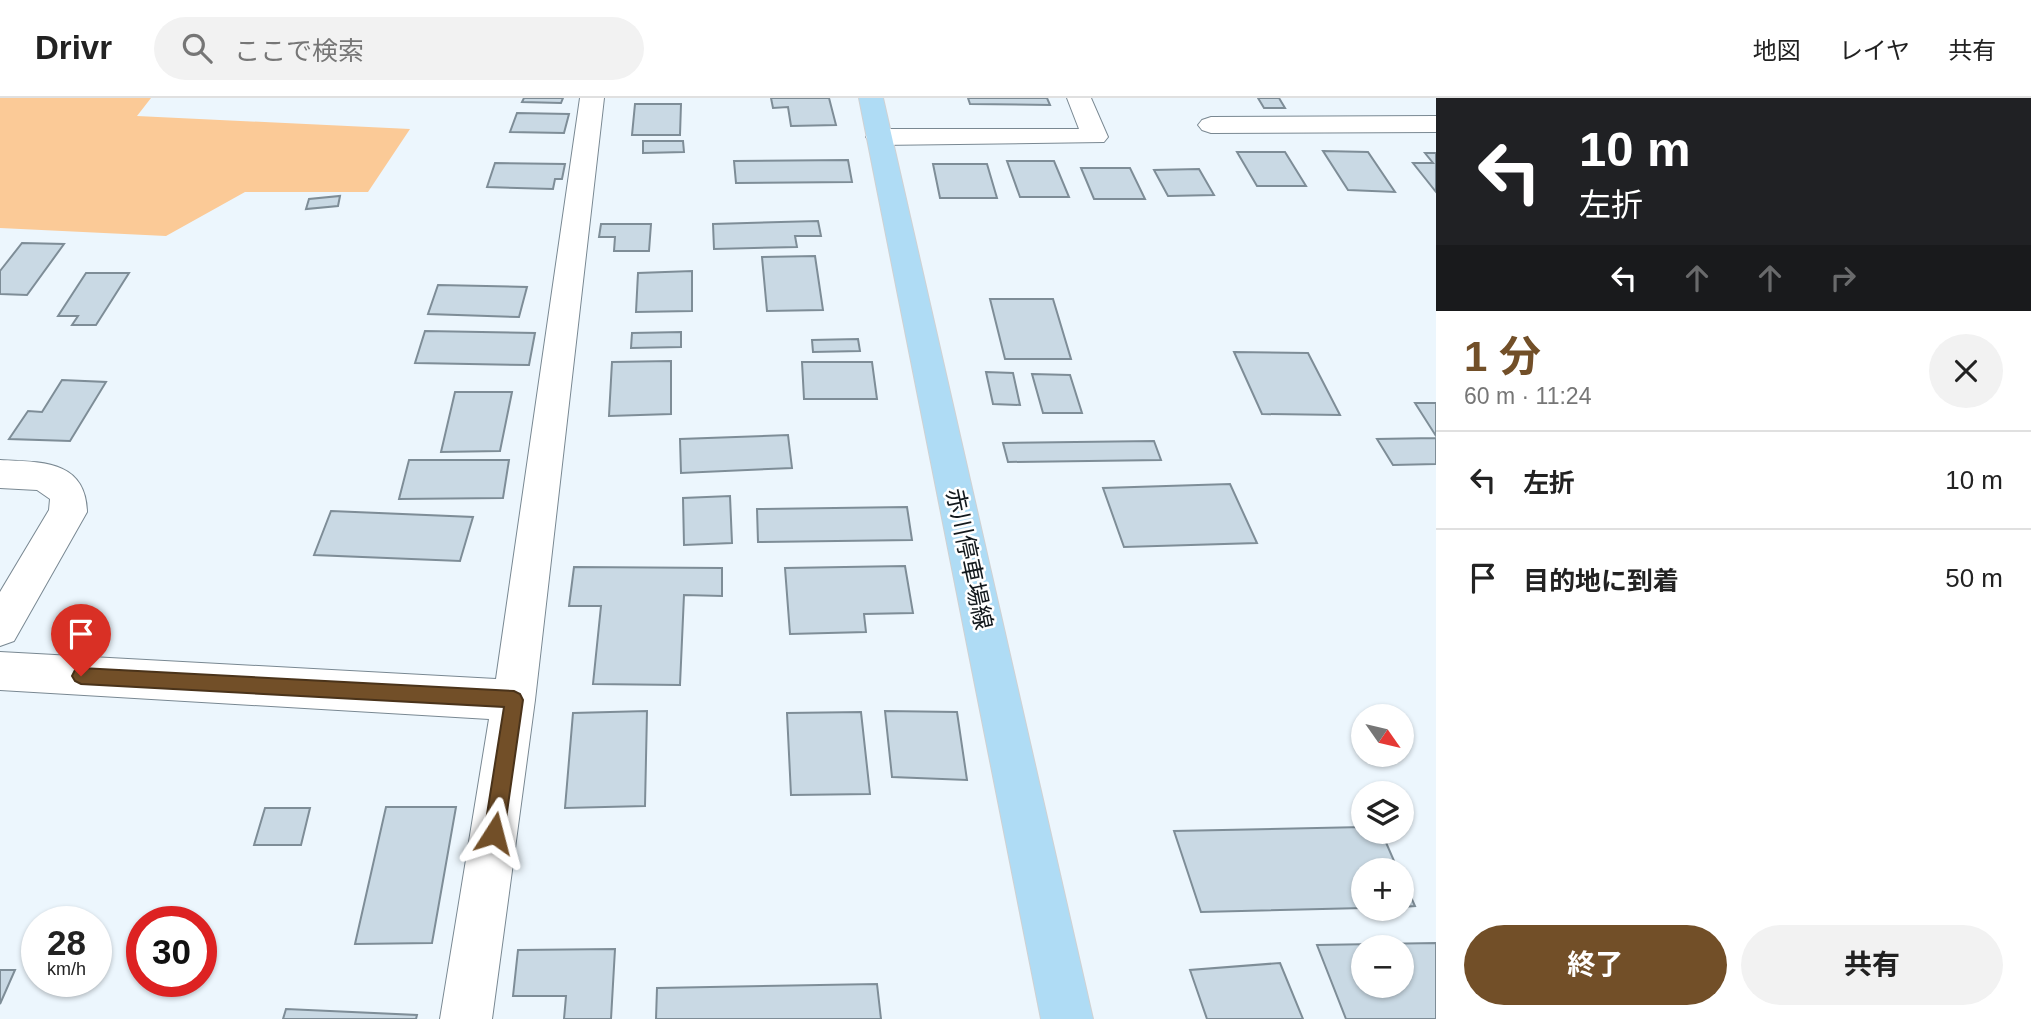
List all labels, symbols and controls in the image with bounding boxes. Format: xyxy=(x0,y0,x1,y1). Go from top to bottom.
search box xyxy=(154,17,644,80)
text: Drivr xyxy=(35,29,112,66)
icon: search xyxy=(178,29,216,67)
text: ここで検索 xyxy=(234,36,364,66)
text: 地図 xyxy=(1753,37,1801,64)
text: レイヤ xyxy=(1839,37,1910,64)
text: 共有 xyxy=(1948,37,1996,64)
text: 10 m xyxy=(1579,122,1691,176)
icon: left xyxy=(1464,126,1555,217)
text: 左折 xyxy=(1579,187,1643,223)
icon: left xyxy=(1605,259,1643,297)
icon: ahead xyxy=(1678,259,1716,297)
icon: ahead xyxy=(1751,259,1789,297)
icon: right xyxy=(1824,259,1862,297)
text: 1 分 xyxy=(1464,333,1541,380)
button: close xyxy=(1929,334,2003,408)
text: 60 m · 11:24 xyxy=(1464,383,1591,409)
icon: left xyxy=(1464,461,1502,499)
text: 10 m xyxy=(1945,465,2003,495)
text: 左折 xyxy=(1523,468,1575,498)
street label: 赤川停車場線 xyxy=(941,486,998,632)
icon: arrive xyxy=(1464,559,1502,597)
text: 50 m xyxy=(1945,563,2003,593)
text: 目的地に到着 xyxy=(1523,566,1679,596)
pin xyxy=(51,604,111,676)
icon: arrive xyxy=(62,615,100,653)
north arrow xyxy=(1351,704,1414,766)
map controls xyxy=(1351,704,1414,998)
button: layers xyxy=(1351,781,1414,844)
position arrow xyxy=(457,796,531,870)
button: + xyxy=(1351,858,1414,921)
speed limit sign: 30 xyxy=(126,906,217,997)
text: 28 xyxy=(47,923,86,962)
button: 終了 xyxy=(1464,925,1727,1005)
button: 共有 xyxy=(1741,925,2003,1005)
button: − xyxy=(1351,935,1414,998)
text: km/h xyxy=(47,959,86,979)

